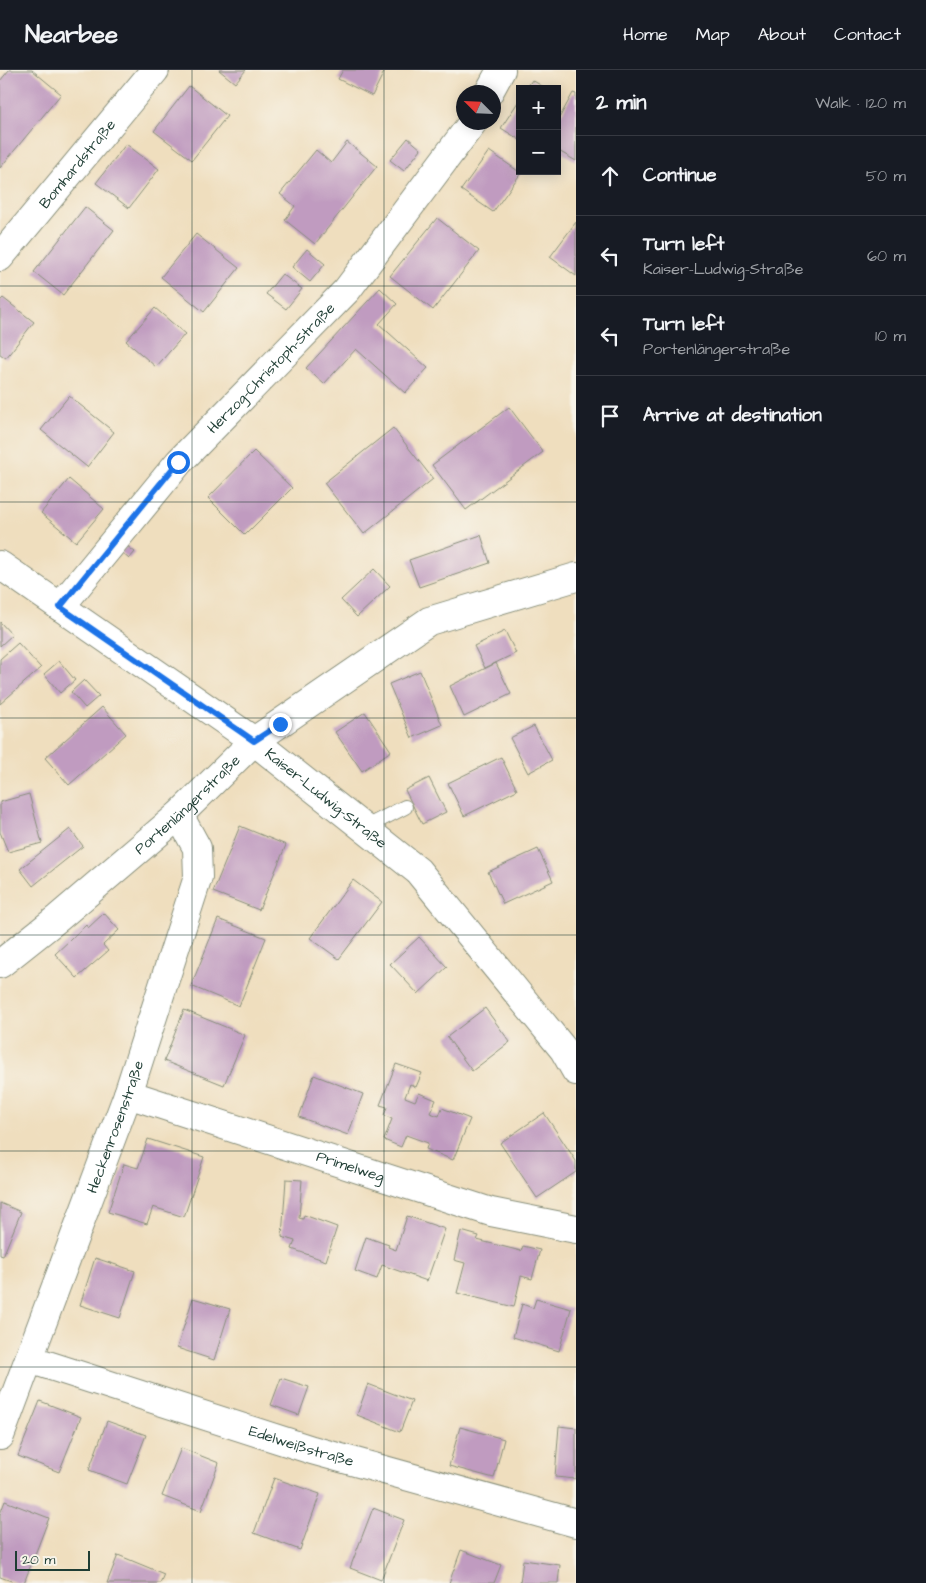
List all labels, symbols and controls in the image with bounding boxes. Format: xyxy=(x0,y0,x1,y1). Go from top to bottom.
text: Nearbee xyxy=(25,18,118,52)
text: Home xyxy=(623,22,668,47)
text: Map xyxy=(696,22,730,47)
text: About xyxy=(758,22,806,47)
text: Contact xyxy=(834,22,901,47)
north arrow xyxy=(456,85,501,130)
map controls xyxy=(516,85,561,175)
button: + xyxy=(516,85,561,130)
text: 2 min xyxy=(596,88,646,117)
text: Walk · 120 m xyxy=(815,92,906,114)
street label: Bomhardstraße xyxy=(34,115,120,213)
button: − xyxy=(516,130,561,175)
icon: ahead xyxy=(596,162,624,190)
text: Continue xyxy=(643,162,717,189)
text: 50 m xyxy=(866,165,906,187)
text: Turn left xyxy=(643,231,724,258)
icon: left xyxy=(596,242,624,270)
text: 60 m xyxy=(867,245,906,267)
text: Kaiser-Ludwig-Straße xyxy=(643,258,803,280)
street label: Herzog-Christoph-Straße xyxy=(202,298,340,438)
text: Turn left xyxy=(643,311,724,338)
icon: left xyxy=(596,322,624,350)
text: 10 m xyxy=(875,325,906,347)
text: Portenlängerstraße xyxy=(643,338,790,360)
icon: arrive xyxy=(596,402,624,430)
text: Arrive at destination xyxy=(643,402,822,429)
route start xyxy=(167,451,190,474)
route end xyxy=(269,713,292,736)
street label: Kaiser-Ludwig-Straße xyxy=(261,743,392,853)
street label: Portenlängerstraße xyxy=(130,750,245,859)
street label: Heckenrosenstraße xyxy=(81,1058,149,1196)
street label: Primelweg xyxy=(314,1145,387,1188)
street label: Edelweißstraße xyxy=(246,1420,356,1472)
scale bar xyxy=(15,1548,90,1571)
text: 20 m xyxy=(22,1550,55,1570)

